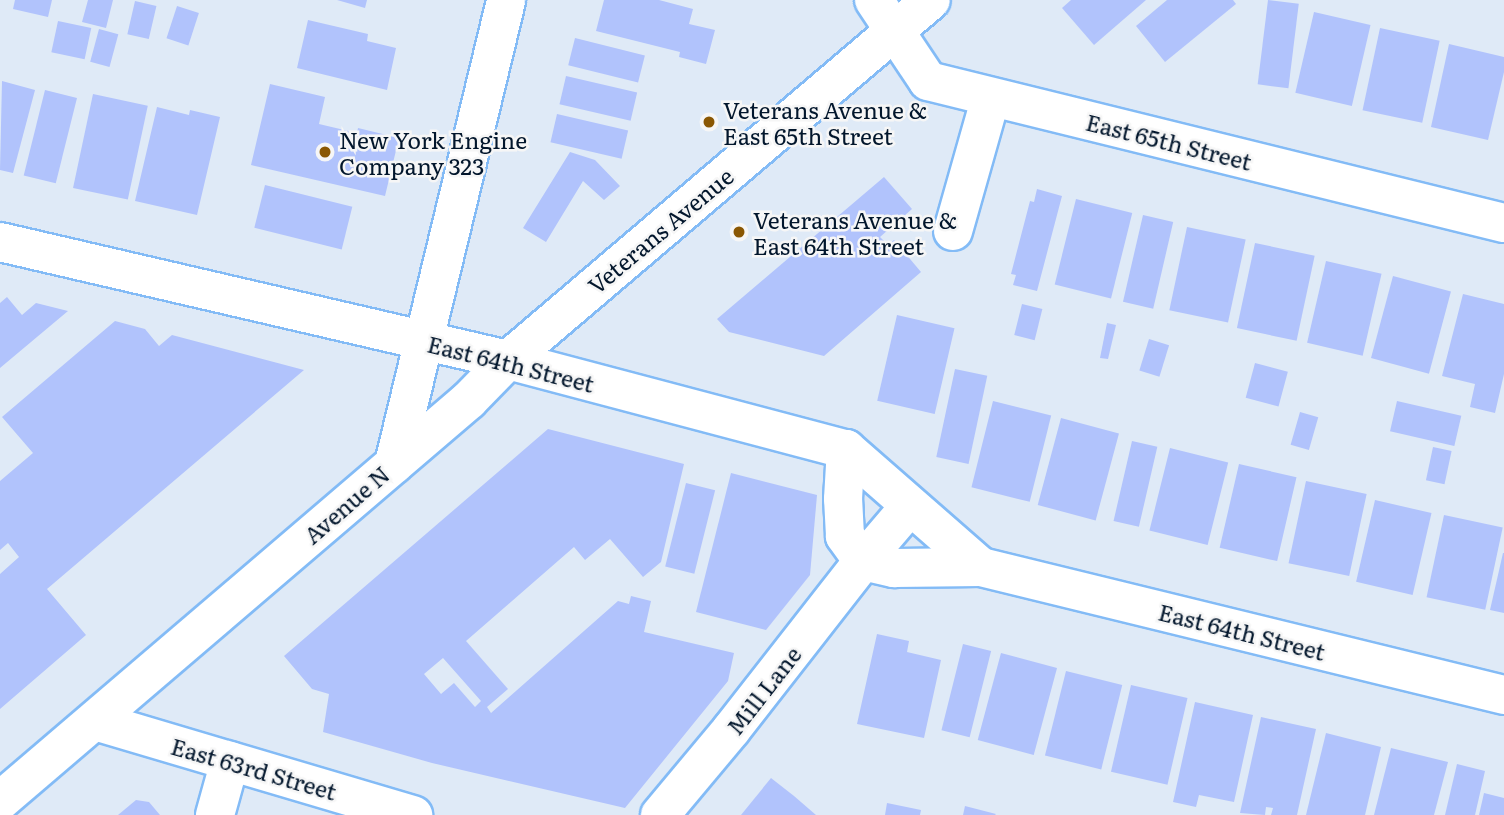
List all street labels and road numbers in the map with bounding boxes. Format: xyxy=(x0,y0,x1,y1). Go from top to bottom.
street label: East 65th Street xyxy=(1083,107,1255,175)
street label: Veterans Avenue xyxy=(582,161,738,299)
street label: East 64th Street xyxy=(425,329,597,397)
street label: Avenue N xyxy=(297,459,395,549)
street label: East 64th Street xyxy=(1156,597,1328,665)
street label: Mill Lane xyxy=(720,640,806,740)
street label: East 63rd Street xyxy=(168,731,340,805)

